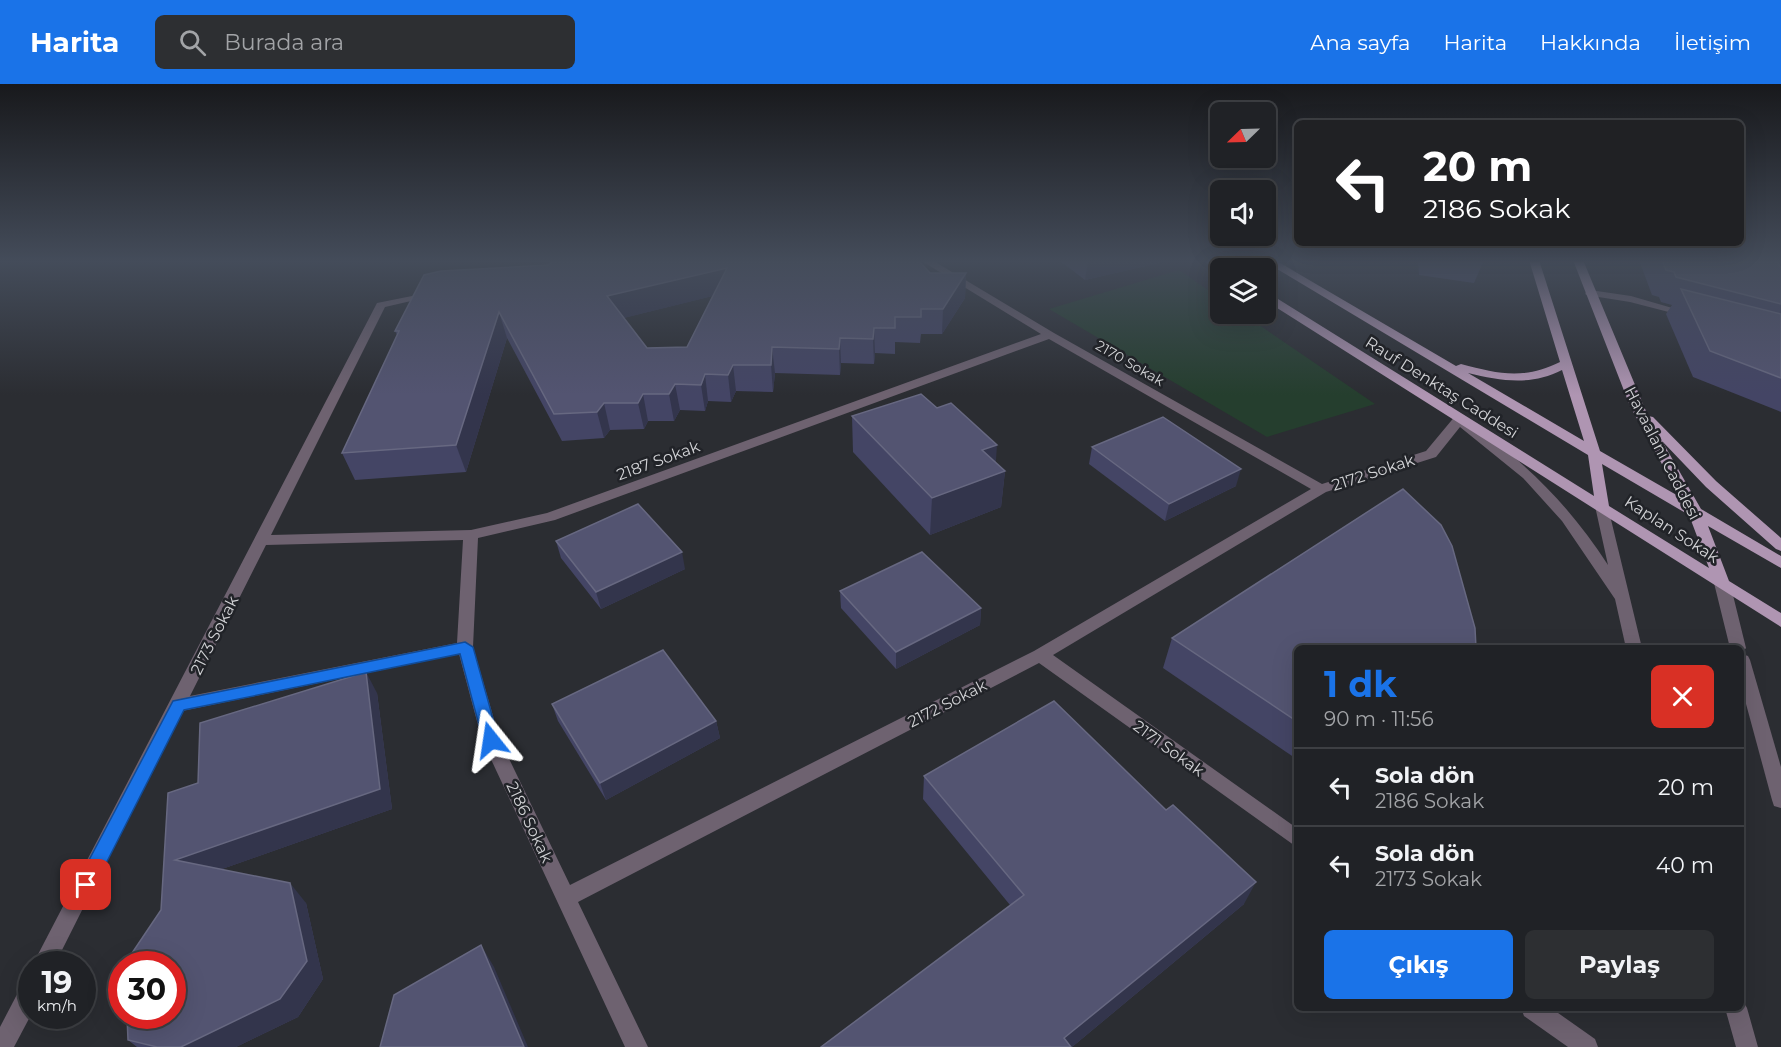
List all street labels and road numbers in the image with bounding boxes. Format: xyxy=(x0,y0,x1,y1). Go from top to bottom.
street label: Rauf Denktaş Caddesi xyxy=(1362,333,1522,442)
street label: 2170 Sokak xyxy=(1093,336,1168,390)
street label: Havaalanı Caddesi xyxy=(1621,384,1704,523)
street label: 2187 Sokak xyxy=(614,437,703,484)
street label: 2172 Sokak xyxy=(1329,450,1417,495)
street label: Kaplan Sokak xyxy=(1621,492,1723,567)
street label: 2173 Sokak xyxy=(187,592,243,678)
street label: 2172 Sokak xyxy=(905,675,990,731)
street label: 2171 Sokak xyxy=(1130,716,1208,781)
street label: 2186 Sokak xyxy=(502,779,557,866)

